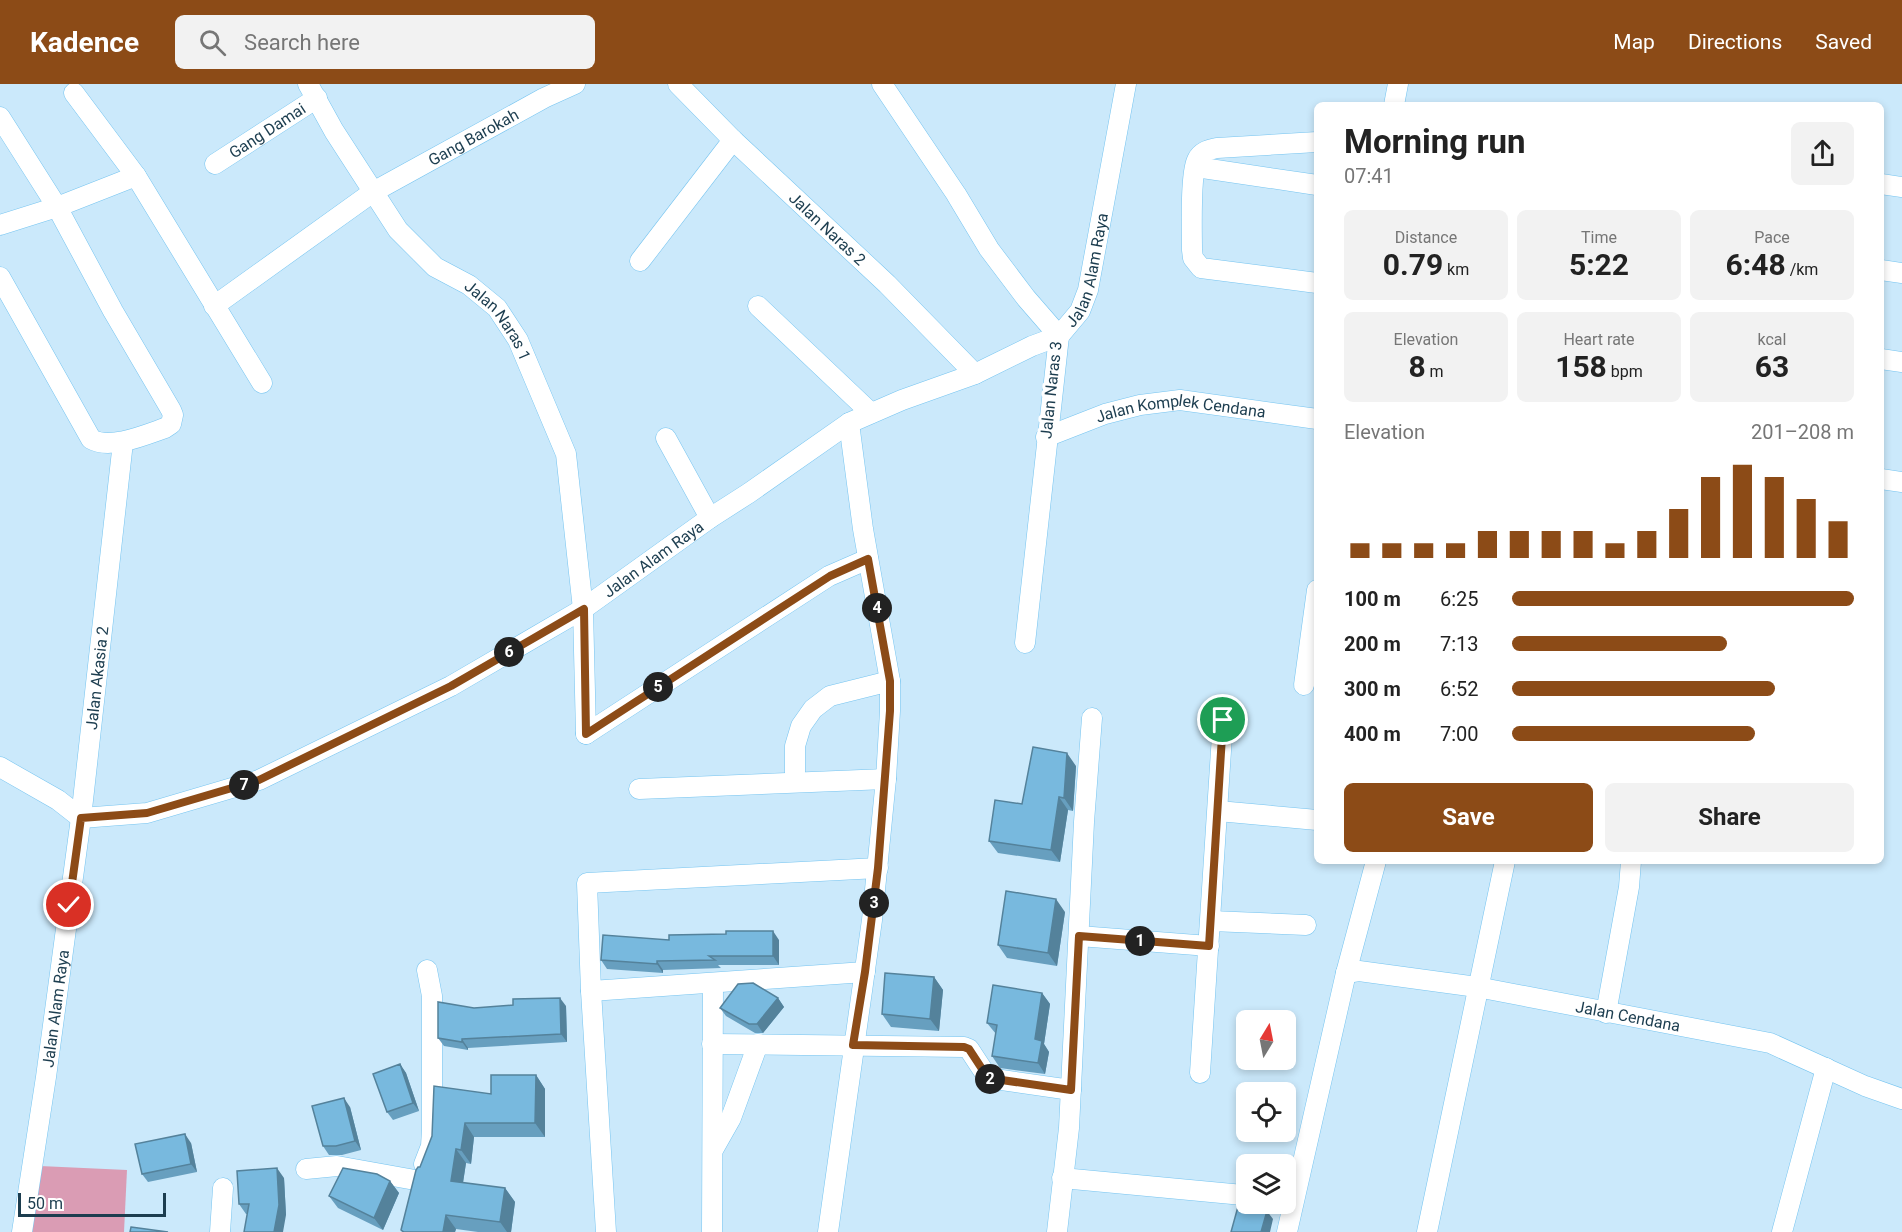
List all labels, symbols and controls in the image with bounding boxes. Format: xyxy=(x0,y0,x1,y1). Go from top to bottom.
search box xyxy=(175,15,595,69)
text: Kadence xyxy=(30,26,139,59)
icon: search xyxy=(196,26,229,59)
text: Search here xyxy=(244,30,360,55)
text: Map xyxy=(1613,30,1655,54)
text: Directions xyxy=(1688,30,1782,54)
text: Saved xyxy=(1815,30,1872,54)
street label: Gang Damai xyxy=(225,99,309,162)
street label: Gang Barokah xyxy=(425,104,522,169)
text: Morning run xyxy=(1344,122,1525,161)
button: share xyxy=(1791,122,1854,185)
text: 07:41 xyxy=(1344,164,1394,188)
street label: Jalan Naras 2 xyxy=(785,188,870,269)
street label: Jalan Alam Raya xyxy=(1061,211,1112,331)
text: Distance xyxy=(1395,228,1457,247)
text: Time xyxy=(1581,228,1617,247)
text: Pace xyxy=(1754,228,1790,247)
text: 0.79 xyxy=(1383,247,1443,282)
text: 5:22 xyxy=(1569,247,1629,282)
text: 6:48 xyxy=(1726,247,1786,282)
text: km xyxy=(1443,260,1469,279)
text: /km xyxy=(1786,260,1818,279)
street label: Jalan Naras 1 xyxy=(461,276,535,363)
text: Elevation xyxy=(1394,330,1458,349)
text: Heart rate xyxy=(1563,330,1635,349)
text: kcal xyxy=(1758,330,1786,349)
street label: Jalan Naras 3 xyxy=(1036,340,1066,440)
text: 8 xyxy=(1408,349,1426,384)
text: 158 xyxy=(1555,349,1607,384)
text: 63 xyxy=(1755,349,1789,384)
text: m xyxy=(1426,362,1444,381)
text: bpm xyxy=(1607,362,1643,381)
street label: Jalan Komplek Cendana xyxy=(1093,390,1267,426)
text: Elevation xyxy=(1344,420,1425,444)
text: 201–208 m xyxy=(1751,420,1854,444)
street label: Jalan Alam Raya xyxy=(599,517,707,601)
text: 100 m xyxy=(1344,587,1401,611)
text: 6:25 xyxy=(1440,587,1479,611)
pin: 4 xyxy=(862,593,892,623)
text: 4 xyxy=(872,598,882,617)
street label: Jalan Akasia 2 xyxy=(81,625,112,731)
text: 200 m xyxy=(1344,632,1401,656)
text: 7:13 xyxy=(1440,632,1479,656)
pin: 6 xyxy=(494,637,524,667)
text: 6 xyxy=(504,642,514,661)
pin: 5 xyxy=(643,672,673,702)
text: 5 xyxy=(653,677,663,696)
text: 300 m xyxy=(1344,677,1401,701)
text: 6:52 xyxy=(1440,677,1479,701)
pin xyxy=(1197,694,1248,745)
icon: arrive xyxy=(1206,703,1239,736)
text: 400 m xyxy=(1344,722,1401,746)
text: 7:00 xyxy=(1440,722,1479,746)
pin: 7 xyxy=(229,770,259,800)
text: 7 xyxy=(239,775,249,794)
button: Save xyxy=(1344,783,1593,852)
button: Share xyxy=(1605,783,1854,852)
pin xyxy=(43,879,94,930)
icon: check xyxy=(52,888,85,921)
pin: 3 xyxy=(859,888,889,918)
text: 3 xyxy=(869,893,879,912)
pin: 1 xyxy=(1125,926,1155,956)
text: 1 xyxy=(1135,931,1145,950)
street label: Jalan Alam Raya xyxy=(38,948,73,1068)
street label: Jalan Cendana xyxy=(1574,997,1682,1035)
north arrow xyxy=(1236,1010,1296,1070)
map controls xyxy=(1236,1010,1296,1214)
pin: 2 xyxy=(975,1064,1005,1094)
text: 2 xyxy=(985,1069,995,1088)
button: locate xyxy=(1236,1082,1296,1142)
button: layers xyxy=(1236,1154,1296,1214)
scale bar xyxy=(18,1190,166,1218)
text: 50 m xyxy=(27,1194,63,1213)

